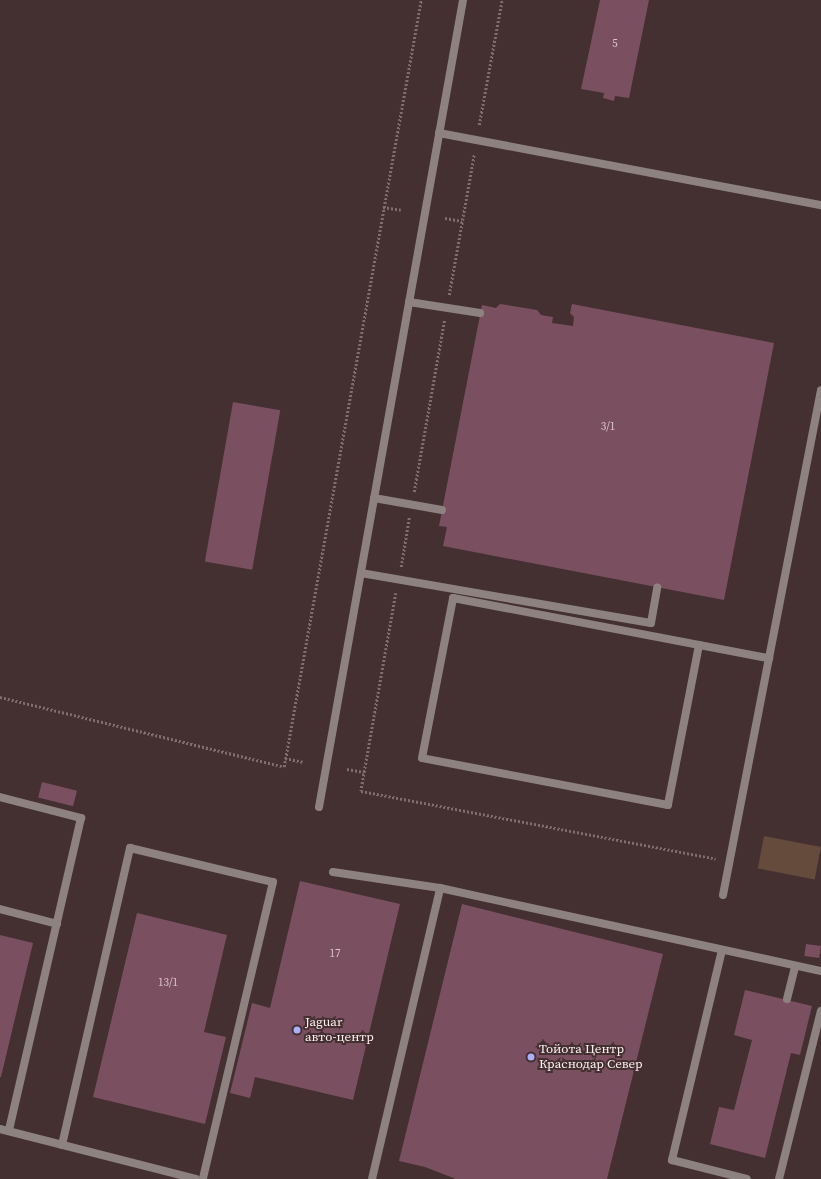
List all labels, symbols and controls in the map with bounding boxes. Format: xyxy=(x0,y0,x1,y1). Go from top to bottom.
house number: 5 xyxy=(612,37,618,51)
house number: 3/1 xyxy=(601,420,615,434)
house number: 17 xyxy=(330,947,340,961)
house number: 13/1 xyxy=(158,976,178,990)
place label: Jaguar авто-центр xyxy=(305,1015,374,1046)
marker: Jaguar авто-центр xyxy=(292,1025,302,1035)
place label: Тойота Центр Краснодар Север xyxy=(539,1042,643,1073)
marker: Тойота Центр Краснодар Север xyxy=(526,1052,536,1062)

